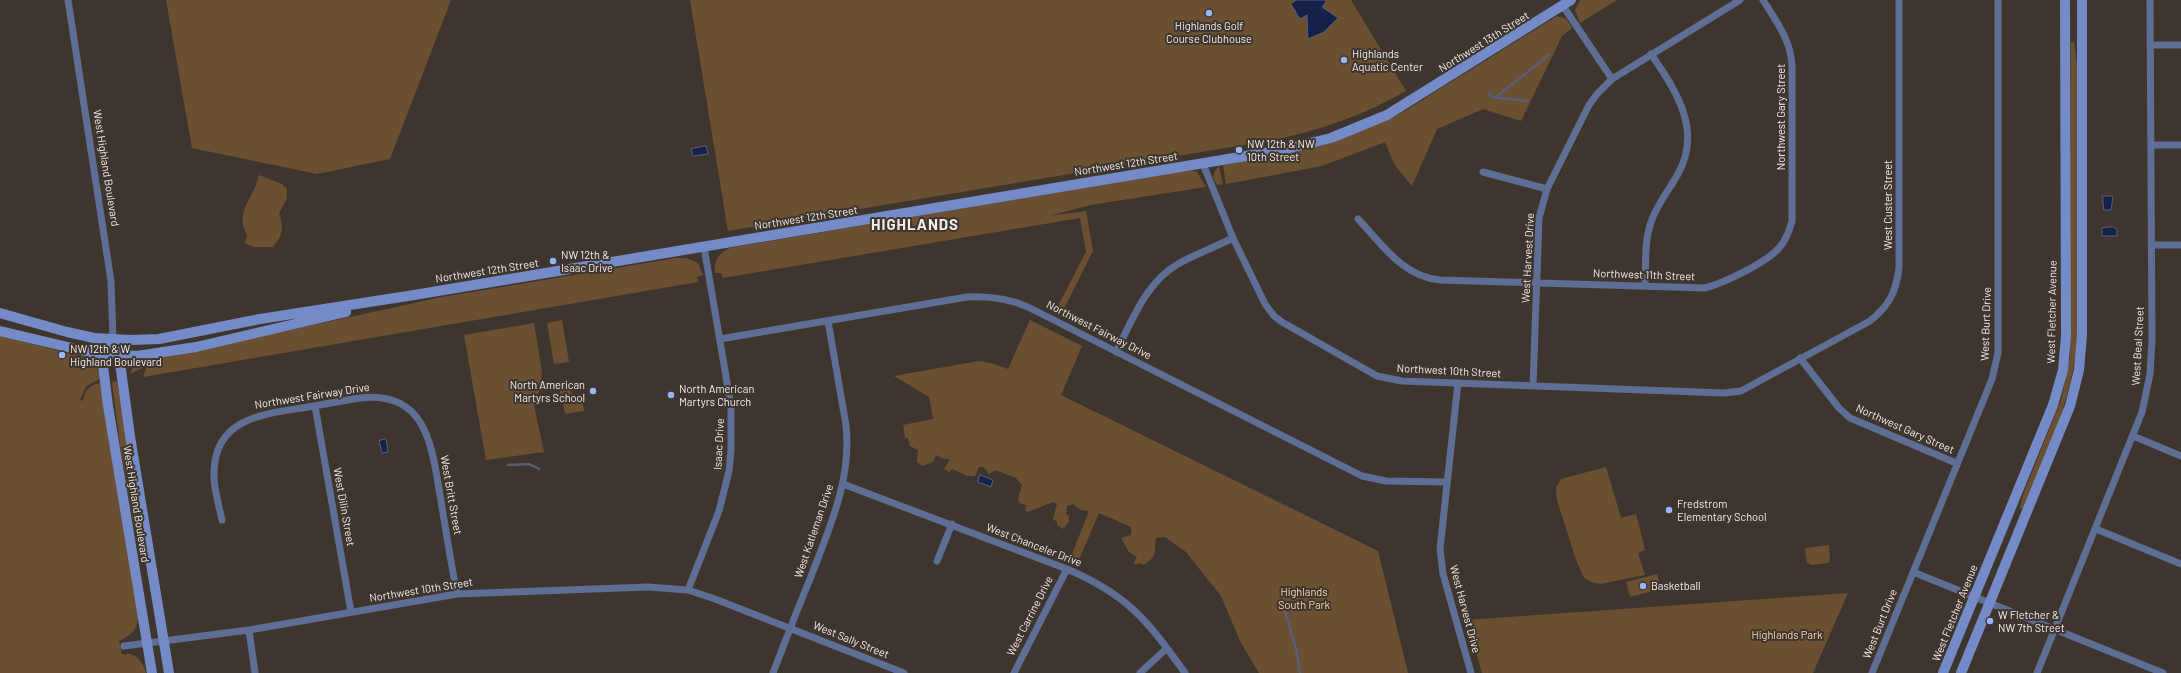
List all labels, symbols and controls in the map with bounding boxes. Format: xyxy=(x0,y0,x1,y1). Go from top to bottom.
marker: Highlands Golf Course Clubhouse xyxy=(1204,8,1214,18)
street label: Northwest 13th Street xyxy=(1436,9,1532,75)
place label: Highlands Golf Course Clubhouse xyxy=(1166,19,1252,45)
place label: Highlands Aquatic Center xyxy=(1352,47,1423,73)
marker: Highlands Aquatic Center xyxy=(1339,55,1349,65)
street label: Northwest Gary Street xyxy=(1774,64,1788,170)
street label: West Highland Boulevard xyxy=(90,109,122,227)
place label: NW 12th & NW 10th Street xyxy=(1247,137,1315,163)
marker: NW 12th & NW 10th Street xyxy=(1234,145,1244,155)
street label: Northwest 12th Street xyxy=(1073,149,1179,179)
street label: West Custer Street xyxy=(1881,160,1895,250)
street label: Northwest 12th Street xyxy=(753,203,859,233)
street label: West Harvest Drive xyxy=(1519,213,1537,303)
district label: HIGHLANDS xyxy=(871,216,959,234)
place label: NW 12th & Isaac Drive xyxy=(561,248,613,274)
street label: Northwest 12th Street xyxy=(434,256,540,286)
marker: NW 12th & Isaac Drive xyxy=(548,256,558,266)
street label: West Fletcher Avenue xyxy=(2044,260,2060,364)
street label: Northwest 11th Street xyxy=(1593,267,1695,283)
street label: West Burt Drive xyxy=(1978,287,1994,361)
street label: Northwest Fairway Drive xyxy=(1044,298,1154,362)
street label: West Beal Street xyxy=(2129,306,2147,386)
place label: NW 12th & W Highland Boulevard xyxy=(70,342,162,368)
marker: NW 12th & W Highland Boulevard xyxy=(57,350,67,360)
street label: Northwest 10th Street xyxy=(1396,362,1502,380)
place label: North American Martyrs School xyxy=(510,378,585,404)
street label: Northwest Fairway Drive xyxy=(254,380,370,412)
place label: North American Martyrs Church xyxy=(679,382,754,408)
marker: North American Martyrs School xyxy=(588,386,598,396)
marker: North American Martyrs Church xyxy=(666,390,676,400)
street label: Northwest Gary Street xyxy=(1854,401,1956,457)
street label: Isaac Drive xyxy=(711,418,727,470)
street label: West Highland Boulevard xyxy=(120,445,152,563)
street label: West Britt Street xyxy=(438,454,464,536)
street label: West Dilin Street xyxy=(331,467,357,547)
street label: West Katleman Drive xyxy=(792,482,836,580)
place label: Fredstrom Elementary School xyxy=(1677,497,1767,523)
marker: Fredstrom Elementary School xyxy=(1664,505,1674,515)
street label: West Chanceler Drive xyxy=(984,521,1084,569)
street label: West Fletcher Avenue xyxy=(1930,563,1980,663)
street label: West Harvest Drive xyxy=(1447,564,1483,654)
street label: West Carrine Drive xyxy=(1004,574,1056,658)
street label: Northwest 10th Street xyxy=(368,575,474,605)
place label: Basketball xyxy=(1651,579,1701,593)
marker: Basketball xyxy=(1638,581,1648,591)
park label: Highlands South Park xyxy=(1278,585,1330,611)
street label: West Burt Drive xyxy=(1860,587,1900,661)
place label: W Fletcher & NW 7th Street xyxy=(1998,608,2065,634)
marker: W Fletcher & NW 7th Street xyxy=(1985,616,1995,626)
street label: West Sally Street xyxy=(811,619,891,661)
park label: Highlands Park xyxy=(1752,628,1822,642)

